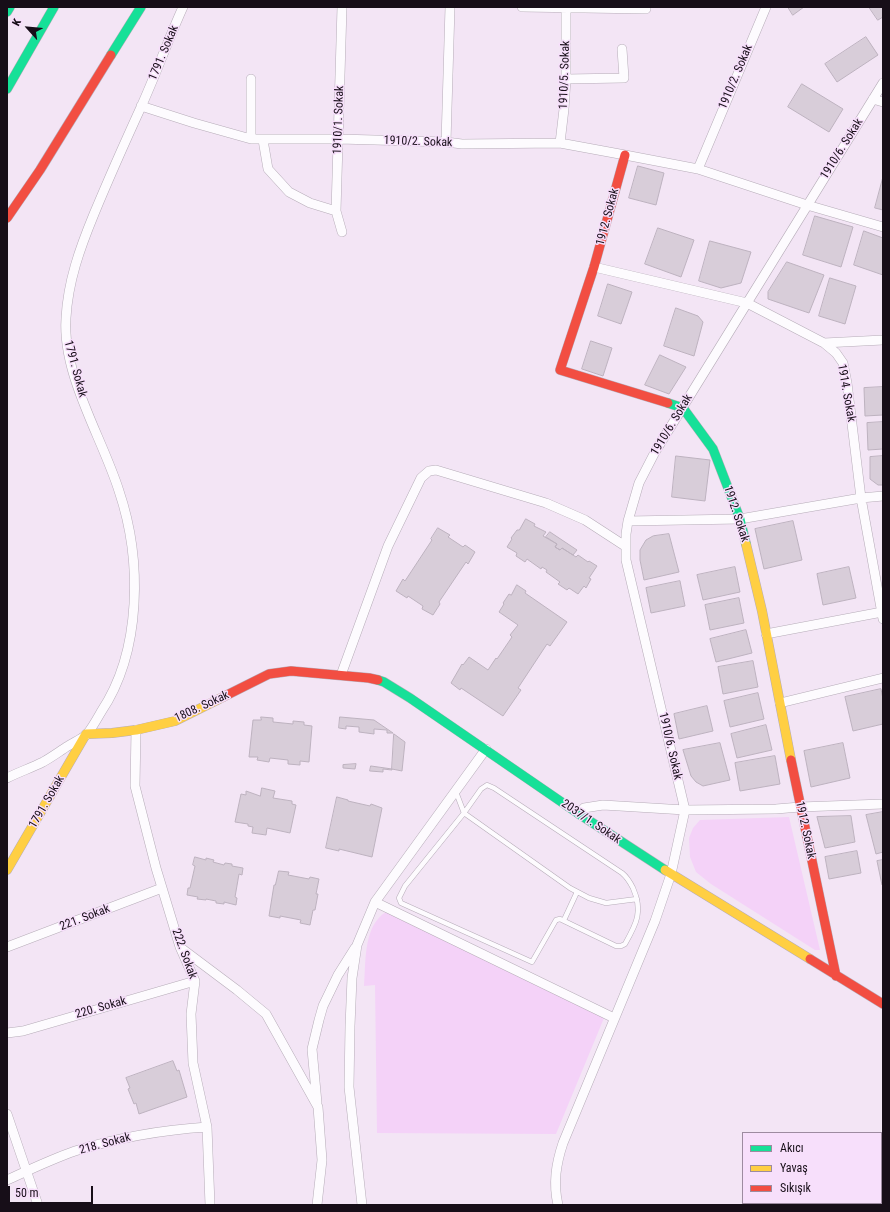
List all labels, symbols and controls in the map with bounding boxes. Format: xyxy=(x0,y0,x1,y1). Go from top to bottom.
north arrow xyxy=(8,8,48,48)
text: K xyxy=(10,17,24,28)
street label: 1791. Sokak xyxy=(146,23,182,83)
street label: 1910/5. Sokak xyxy=(557,40,573,110)
street label: 1910/2. Sokak xyxy=(716,43,756,111)
street label: 1910/1. Sokak xyxy=(331,85,347,155)
street label: 1910/6. Sokak xyxy=(818,116,866,182)
street label: 1910/2. Sokak xyxy=(383,134,453,150)
street label: 1912. Sokak xyxy=(593,187,623,247)
street label: 1791. Sokak xyxy=(60,339,90,399)
street label: 1914. Sokak xyxy=(834,363,858,423)
street label: 1910/6. Sokak xyxy=(648,392,696,458)
street label: 1912. Sokak xyxy=(720,484,752,544)
street label: 1808. Sokak xyxy=(172,688,232,726)
street label: 1910/6. Sokak xyxy=(655,711,685,781)
street label: 1791. Sokak xyxy=(26,773,68,831)
street label: 2037/1. Sokak xyxy=(558,797,624,847)
street label: 1912. Sokak xyxy=(792,800,818,860)
street label: 221. Sokak xyxy=(58,902,112,934)
street label: 222. Sokak xyxy=(168,927,200,981)
street label: 220. Sokak xyxy=(74,994,128,1022)
street label: 218. Sokak xyxy=(78,1130,132,1158)
legend xyxy=(742,1132,882,1204)
text: Akıcı xyxy=(780,1141,804,1155)
text: Yavaş xyxy=(780,1161,808,1175)
scale bar xyxy=(10,1178,95,1204)
text: Sıkışık xyxy=(780,1181,811,1195)
text: 50 m xyxy=(15,1186,39,1200)

